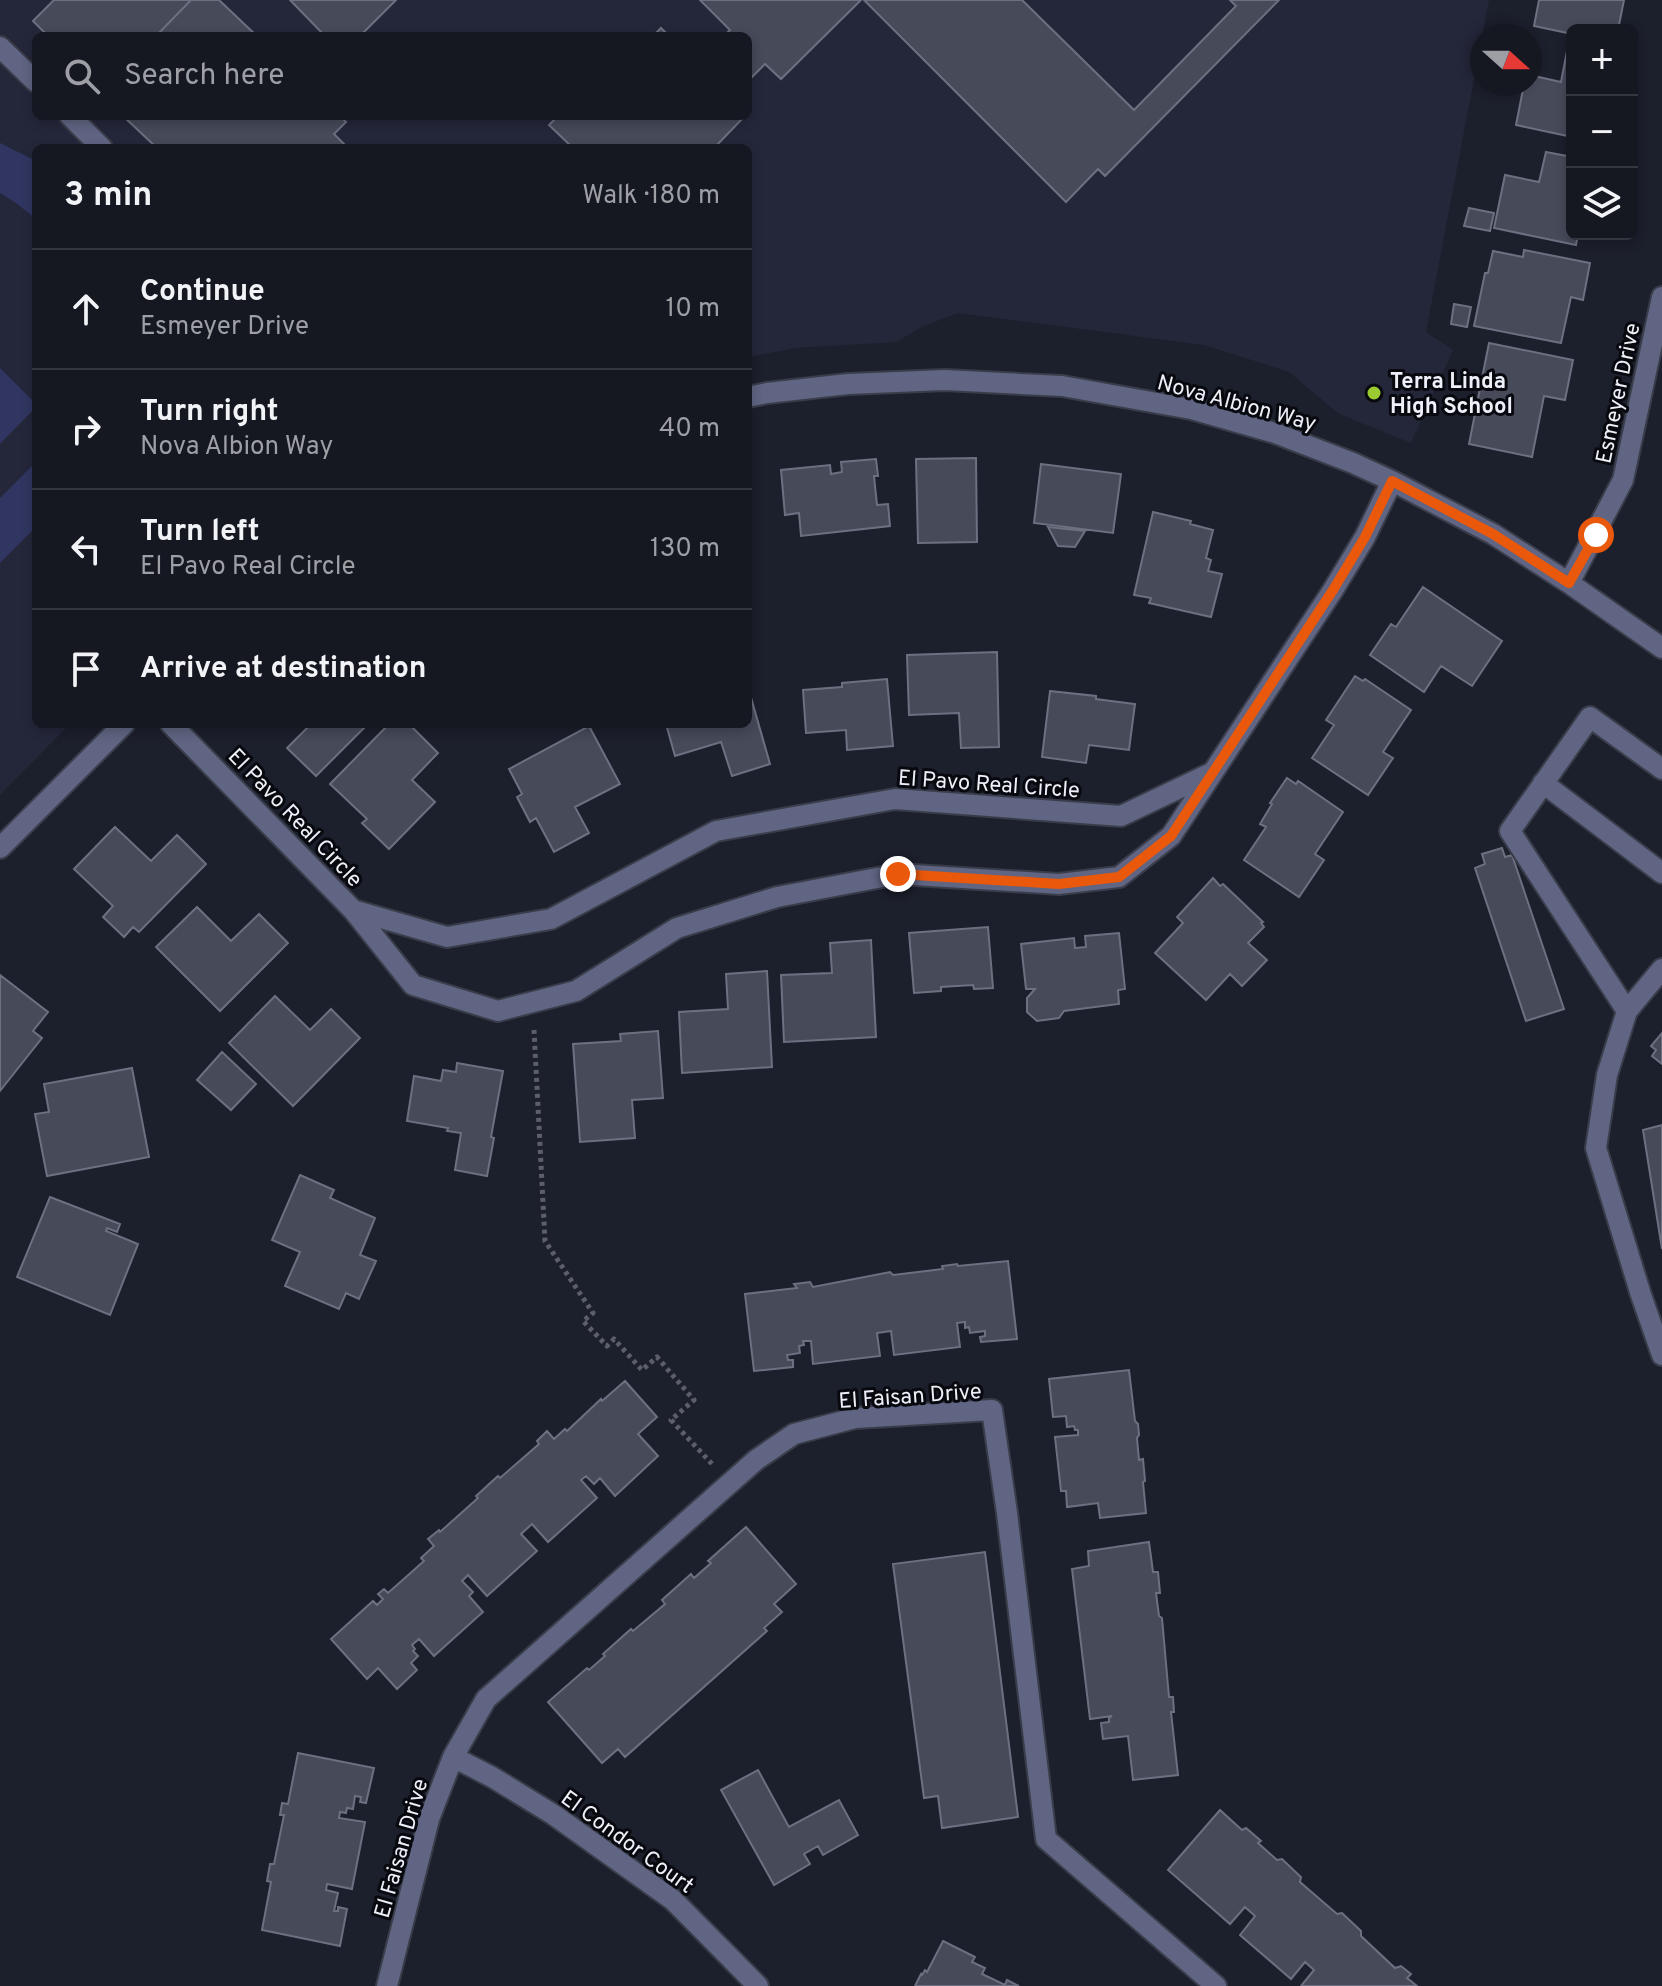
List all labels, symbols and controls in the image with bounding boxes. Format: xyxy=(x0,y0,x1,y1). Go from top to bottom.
north arrow xyxy=(1470,24,1542,96)
map controls xyxy=(1566,24,1638,240)
button: + xyxy=(1566,24,1638,96)
search box xyxy=(32,32,752,120)
icon: search xyxy=(60,54,104,98)
text: Search here xyxy=(124,58,284,95)
button: − xyxy=(1566,96,1638,168)
button: layers xyxy=(1566,168,1638,240)
text: 3 min xyxy=(64,175,152,218)
text: Walk · 180 m xyxy=(582,180,720,213)
text: Continue xyxy=(140,274,265,311)
icon: ahead xyxy=(64,287,108,331)
text: 10 m xyxy=(665,293,720,326)
text: Esmeyer Drive xyxy=(140,311,309,344)
street label: Esmeyer Drive xyxy=(1591,321,1648,466)
place label: Terra Linda High School xyxy=(1390,369,1513,421)
street label: Nova Albion Way xyxy=(1154,370,1319,439)
marker: Terra Linda High School xyxy=(1365,384,1383,402)
text: Turn right xyxy=(140,394,278,431)
icon: right xyxy=(64,407,108,451)
text: 40 m xyxy=(659,413,720,446)
text: Nova Albion Way xyxy=(140,431,333,464)
text: Turn left xyxy=(140,514,260,551)
route start xyxy=(1578,517,1614,553)
icon: left xyxy=(64,527,108,571)
text: 130 m xyxy=(650,533,720,566)
text: El Pavo Real Circle xyxy=(140,551,356,584)
icon: arrive xyxy=(64,647,108,691)
text: Arrive at destination xyxy=(140,651,426,688)
street label: El Pavo Real Circle xyxy=(221,744,367,894)
street label: El Pavo Real Circle xyxy=(897,766,1081,805)
route end xyxy=(880,856,916,892)
street label: El Faisan Drive xyxy=(838,1379,983,1416)
street label: El Faisan Drive xyxy=(370,1776,435,1921)
street label: El Condor Court xyxy=(555,1786,698,1900)

